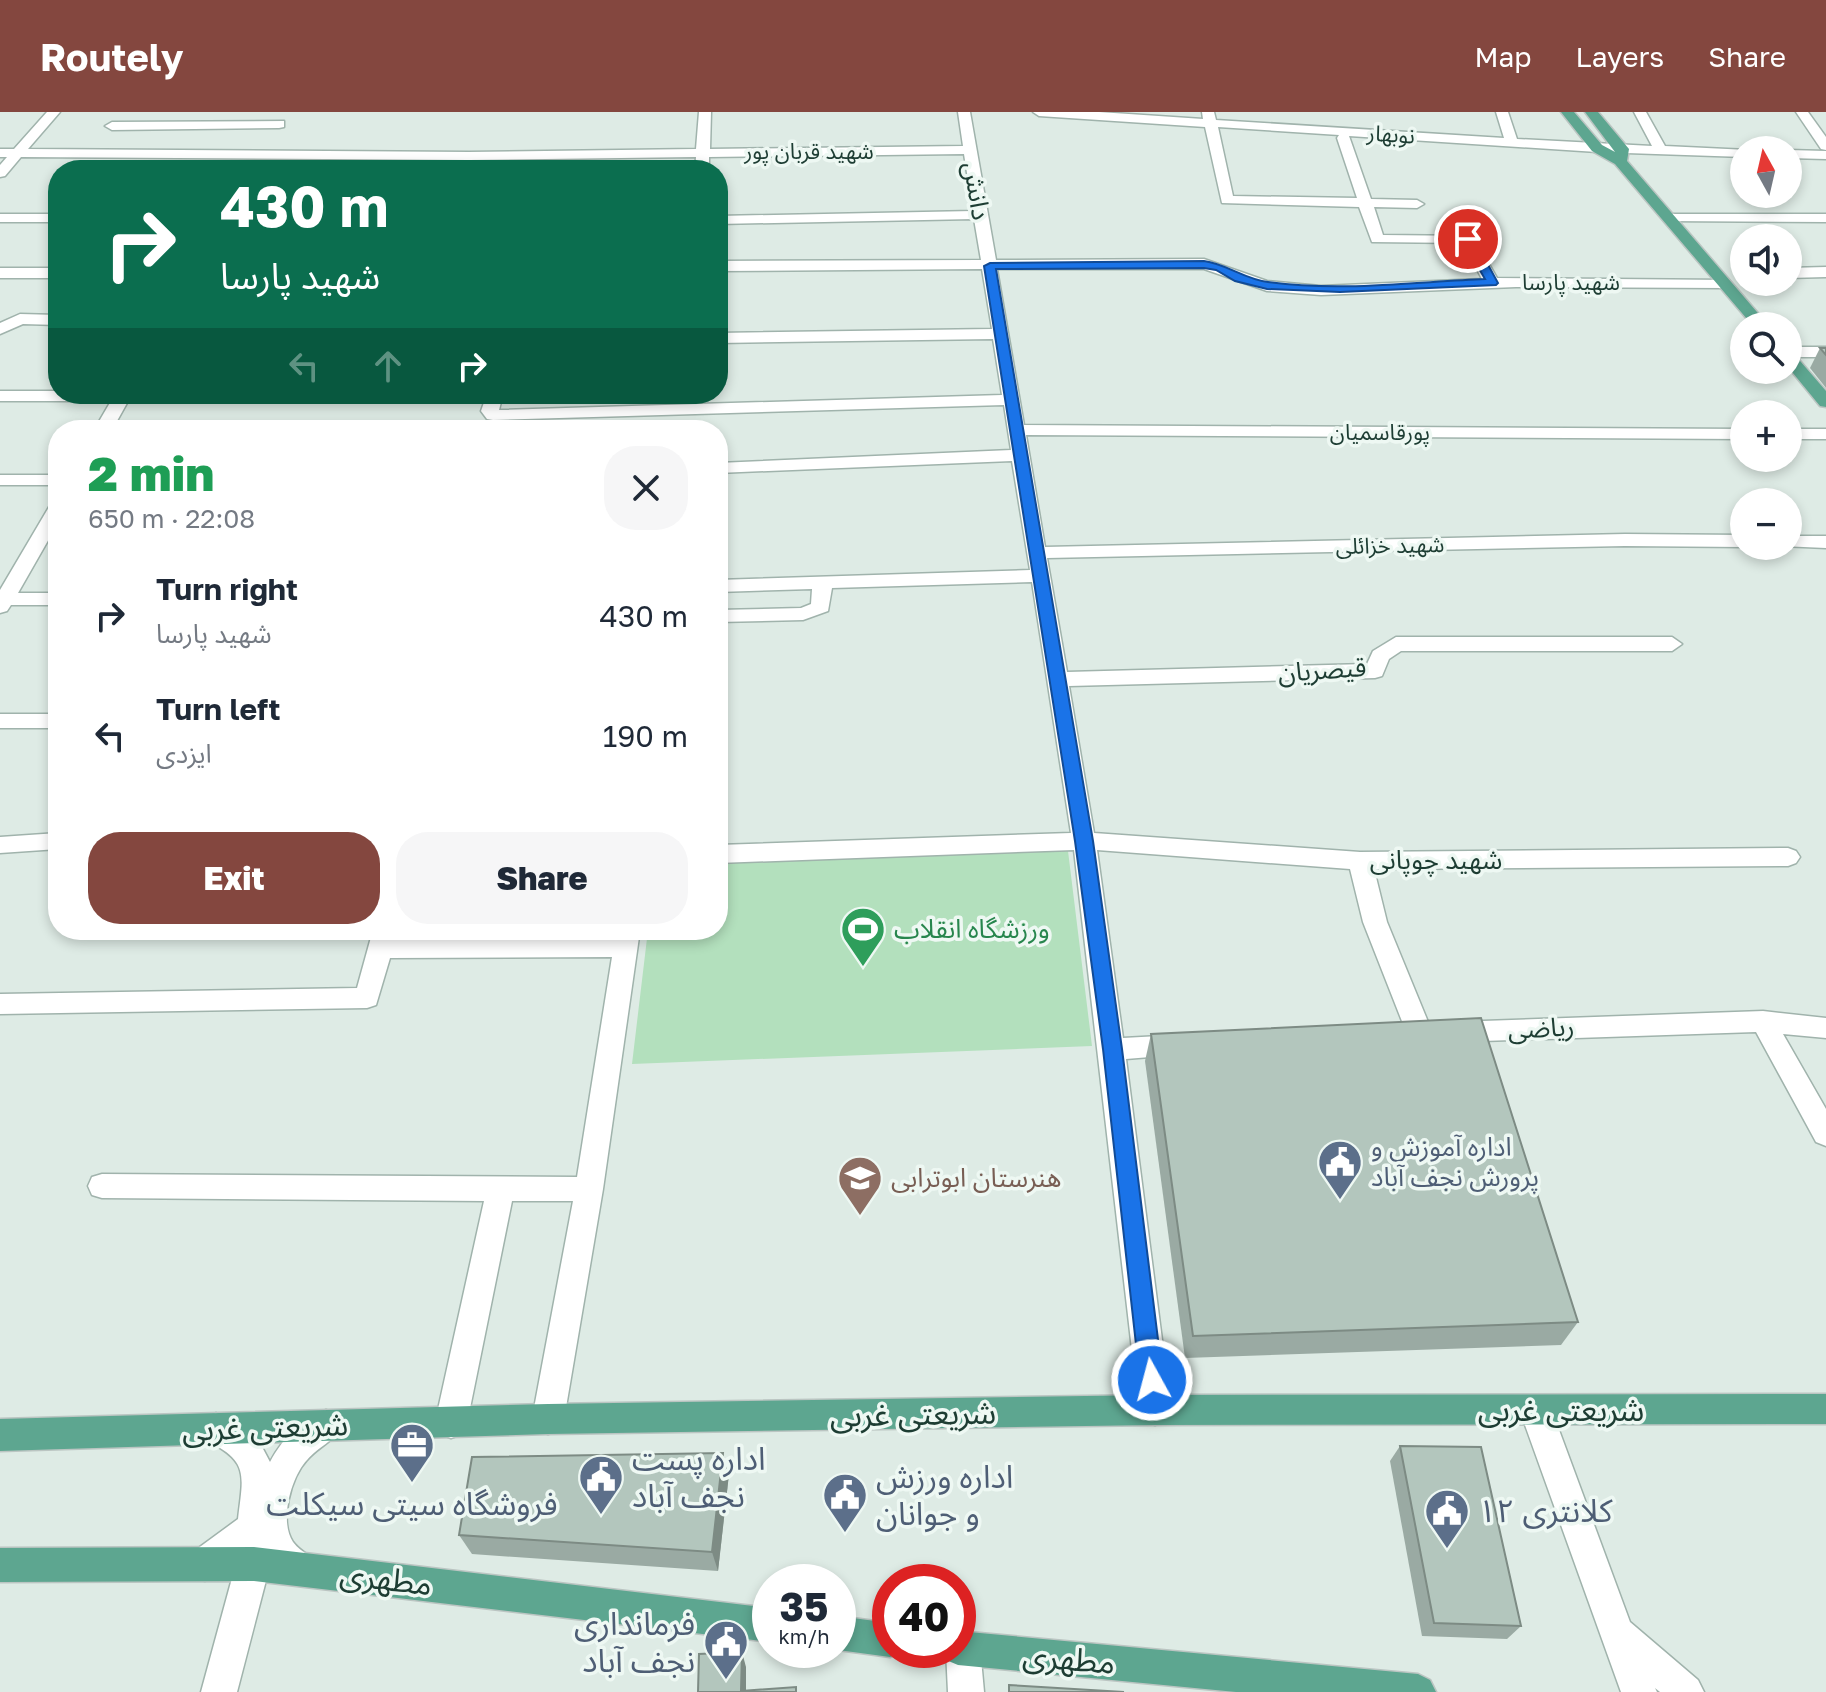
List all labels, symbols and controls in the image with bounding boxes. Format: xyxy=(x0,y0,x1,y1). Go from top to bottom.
text: Routely xyxy=(40,34,184,79)
text: Map xyxy=(1474,40,1532,73)
text: Layers xyxy=(1576,40,1664,73)
text: Share xyxy=(1708,40,1786,73)
street label: نوبهار xyxy=(1365,118,1416,150)
north arrow xyxy=(1730,136,1802,208)
map controls xyxy=(1730,136,1802,560)
street label: شهید قربان پور xyxy=(743,137,874,166)
street label: دانش xyxy=(958,160,997,222)
text: 430 m xyxy=(220,172,389,239)
icon: right xyxy=(88,192,192,296)
pin xyxy=(1434,205,1502,273)
icon: arrive xyxy=(1446,217,1490,261)
button: sound xyxy=(1730,224,1802,296)
text: شهید پارسا xyxy=(220,254,380,297)
street label: شهید پارسا xyxy=(1522,268,1620,297)
button: search xyxy=(1730,312,1802,384)
icon: left xyxy=(282,344,326,388)
icon: ahead xyxy=(366,344,410,388)
icon: right xyxy=(450,344,494,388)
button: + xyxy=(1730,400,1802,472)
street label: پورقاسمیان xyxy=(1330,418,1430,447)
text: 2 min xyxy=(88,444,214,502)
button: close xyxy=(604,446,688,530)
button: − xyxy=(1730,488,1802,560)
text: 650 m · 22:08 xyxy=(88,503,255,534)
street label: شهید خزائلی xyxy=(1335,530,1445,559)
text: Turn right xyxy=(156,571,298,607)
icon: right xyxy=(88,594,132,638)
text: 430 m xyxy=(600,598,688,634)
text: شهید پارسا xyxy=(156,618,272,649)
street label: قیصریان xyxy=(1277,651,1367,688)
text: Turn left xyxy=(156,691,281,727)
icon: left xyxy=(88,714,132,758)
text: 190 m xyxy=(603,718,688,754)
text: ایزدی xyxy=(156,738,212,769)
button: Exit xyxy=(88,832,380,924)
button: Share xyxy=(396,832,688,924)
street label: شهید چوپانی xyxy=(1370,844,1502,877)
sports icon: ورزشگاه انقلاب xyxy=(839,905,887,968)
place label: ورزشگاه انقلاب xyxy=(894,913,1050,944)
street label: ریاضی xyxy=(1507,1010,1575,1045)
place label: اداره آموزش و پرورش نجف آباد xyxy=(1371,1131,1539,1194)
public building icon: اداره آموزش و پرورش نجف آباد xyxy=(1316,1138,1364,1201)
school or university icon: هنرستان ابوترابی xyxy=(836,1154,884,1217)
place label: هنرستان ابوترابی xyxy=(891,1162,1062,1193)
position arrow xyxy=(1110,1338,1194,1422)
street label: شریعتی غربی xyxy=(1478,1390,1644,1429)
street label: شریعتی غربی xyxy=(829,1393,997,1434)
street label: شریعتی غربی xyxy=(181,1404,349,1449)
office icon: فروشگاه سيتی سیکلت xyxy=(388,1421,436,1484)
place label: اداره پست نجف آباد xyxy=(632,1439,766,1514)
public building icon: اداره پست نجف آباد xyxy=(577,1453,625,1516)
place label: اداره ورزش و جوانان xyxy=(876,1457,1013,1533)
public building icon: اداره ورزش و جوانان xyxy=(821,1471,869,1534)
place label: فروشگاه سيتی سیکلت xyxy=(266,1484,558,1523)
public building icon: کلانتری ۱۲ xyxy=(1423,1487,1471,1550)
place label: کلانتری ۱۲ xyxy=(1478,1491,1613,1530)
street label: مطهری xyxy=(338,1553,434,1604)
speed limit sign: 40 xyxy=(872,1564,976,1668)
text: 35 xyxy=(780,1582,828,1630)
place label: فرمانداری نجف آباد xyxy=(574,1604,695,1679)
public building icon: فرمانداری نجف آباد xyxy=(702,1618,750,1681)
text: km/h xyxy=(779,1624,829,1648)
street label: مطهری xyxy=(1021,1635,1117,1682)

